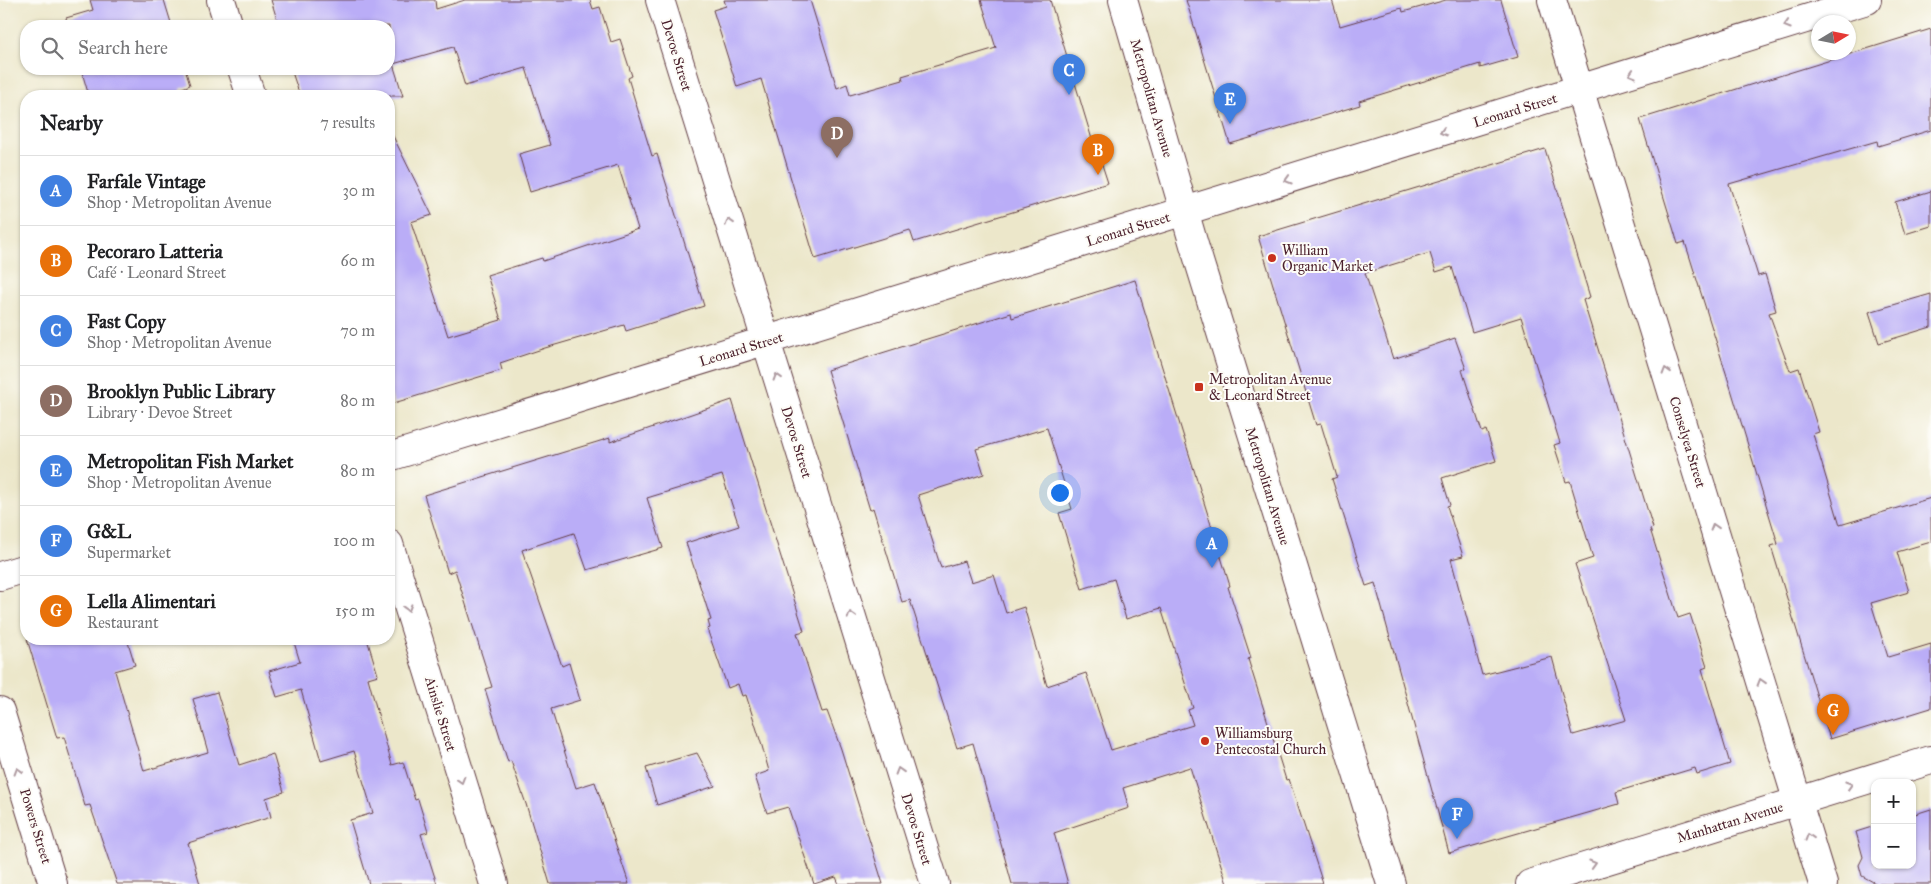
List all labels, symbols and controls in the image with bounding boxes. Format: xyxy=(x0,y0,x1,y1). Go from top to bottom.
north arrow xyxy=(1811,15,1856,60)
street label: Devoe Street xyxy=(658,17,696,93)
one-way arrow xyxy=(1783,19,1791,29)
search box xyxy=(20,20,395,75)
icon: search xyxy=(38,34,66,62)
text: Search here xyxy=(78,36,168,59)
street label: Metropolitan Avenue xyxy=(1126,37,1177,160)
pin: C xyxy=(1053,54,1085,95)
one-way arrow xyxy=(1628,68,1636,78)
pin: E xyxy=(1214,83,1246,124)
street label: Leonard Street xyxy=(1471,90,1559,131)
text: Nearby xyxy=(40,110,103,136)
text: 7 results xyxy=(320,113,375,132)
pin: D xyxy=(821,117,853,158)
one-way arrow xyxy=(1439,127,1448,137)
pin: B xyxy=(1082,134,1114,175)
text: Farfale Vintage xyxy=(87,170,206,193)
one-way arrow xyxy=(1284,174,1292,184)
text: A xyxy=(51,181,61,200)
text: 30 m xyxy=(342,181,375,200)
text: Shop · Metropolitan Avenue xyxy=(87,193,272,212)
street label: Leonard Street xyxy=(1084,209,1172,250)
one-way arrow xyxy=(724,218,734,226)
text: Pecoraro Latteria xyxy=(87,240,223,263)
place label: William Organic Market xyxy=(1282,242,1373,275)
text: B xyxy=(51,251,61,270)
text: 60 m xyxy=(341,251,375,270)
marker: William Organic Market xyxy=(1266,252,1278,264)
text: Café · Leonard Street xyxy=(87,263,226,282)
text: Fast Copy xyxy=(87,310,166,333)
text: C xyxy=(51,321,61,340)
text: 70 m xyxy=(340,321,375,340)
street label: Leonard Street xyxy=(697,329,785,370)
text: Shop · Metropolitan Avenue xyxy=(87,333,272,352)
one-way arrow xyxy=(1662,368,1672,376)
place label: Metropolitan Avenue & Leonard Street xyxy=(1209,371,1332,404)
one-way arrow xyxy=(772,373,782,381)
text: Brooklyn Public Library xyxy=(87,380,275,403)
marker: Metropolitan Avenue & Leonard Street xyxy=(1193,381,1205,393)
text: D xyxy=(50,391,62,410)
text: 80 m xyxy=(340,391,375,410)
street label: Conselyea Street xyxy=(1666,394,1710,490)
text: Library · Devoe Street xyxy=(87,403,232,422)
street label: Devoe Street xyxy=(778,404,816,480)
street label: Metropolitan Avenue xyxy=(1241,425,1294,547)
text: Metropolitan Fish Market xyxy=(87,450,293,473)
text: E xyxy=(50,461,62,480)
text: 80 m xyxy=(340,461,375,480)
text: Shop · Metropolitan Avenue xyxy=(87,473,272,492)
your location xyxy=(1047,480,1073,506)
text: G&L xyxy=(87,520,131,543)
one-way arrow xyxy=(1709,523,1719,531)
pin: A xyxy=(1196,527,1228,568)
text: F xyxy=(51,531,61,550)
text: 100 m xyxy=(333,531,375,550)
text: Supermarket xyxy=(87,543,171,562)
text: Lella Alimentari xyxy=(87,590,216,613)
text: G xyxy=(50,601,62,620)
text: 150 m xyxy=(335,601,375,620)
one-way arrow xyxy=(403,603,413,611)
one-way arrow xyxy=(847,612,857,620)
text: Restaurant xyxy=(87,613,159,632)
street label: Ainslie Street xyxy=(421,674,460,754)
one-way arrow xyxy=(1757,678,1767,687)
pin: G xyxy=(1817,694,1849,735)
place label: Williamsburg Pentecostal Church xyxy=(1215,725,1326,758)
marker: Williamsburg Pentecostal Church xyxy=(1199,735,1211,747)
one-way arrow xyxy=(14,767,24,775)
one-way arrow xyxy=(895,767,905,775)
one-way arrow xyxy=(456,775,466,783)
map controls xyxy=(1871,779,1916,869)
button: + xyxy=(1871,779,1916,824)
one-way arrow xyxy=(1844,781,1852,791)
street label: Powers Street xyxy=(16,786,55,866)
street label: Devoe Street xyxy=(898,791,936,867)
pin: F xyxy=(1441,798,1473,839)
street label: Manhattan Avenue xyxy=(1675,798,1785,847)
button: − xyxy=(1871,824,1916,869)
one-way arrow xyxy=(1804,834,1814,842)
one-way arrow xyxy=(1588,860,1597,870)

